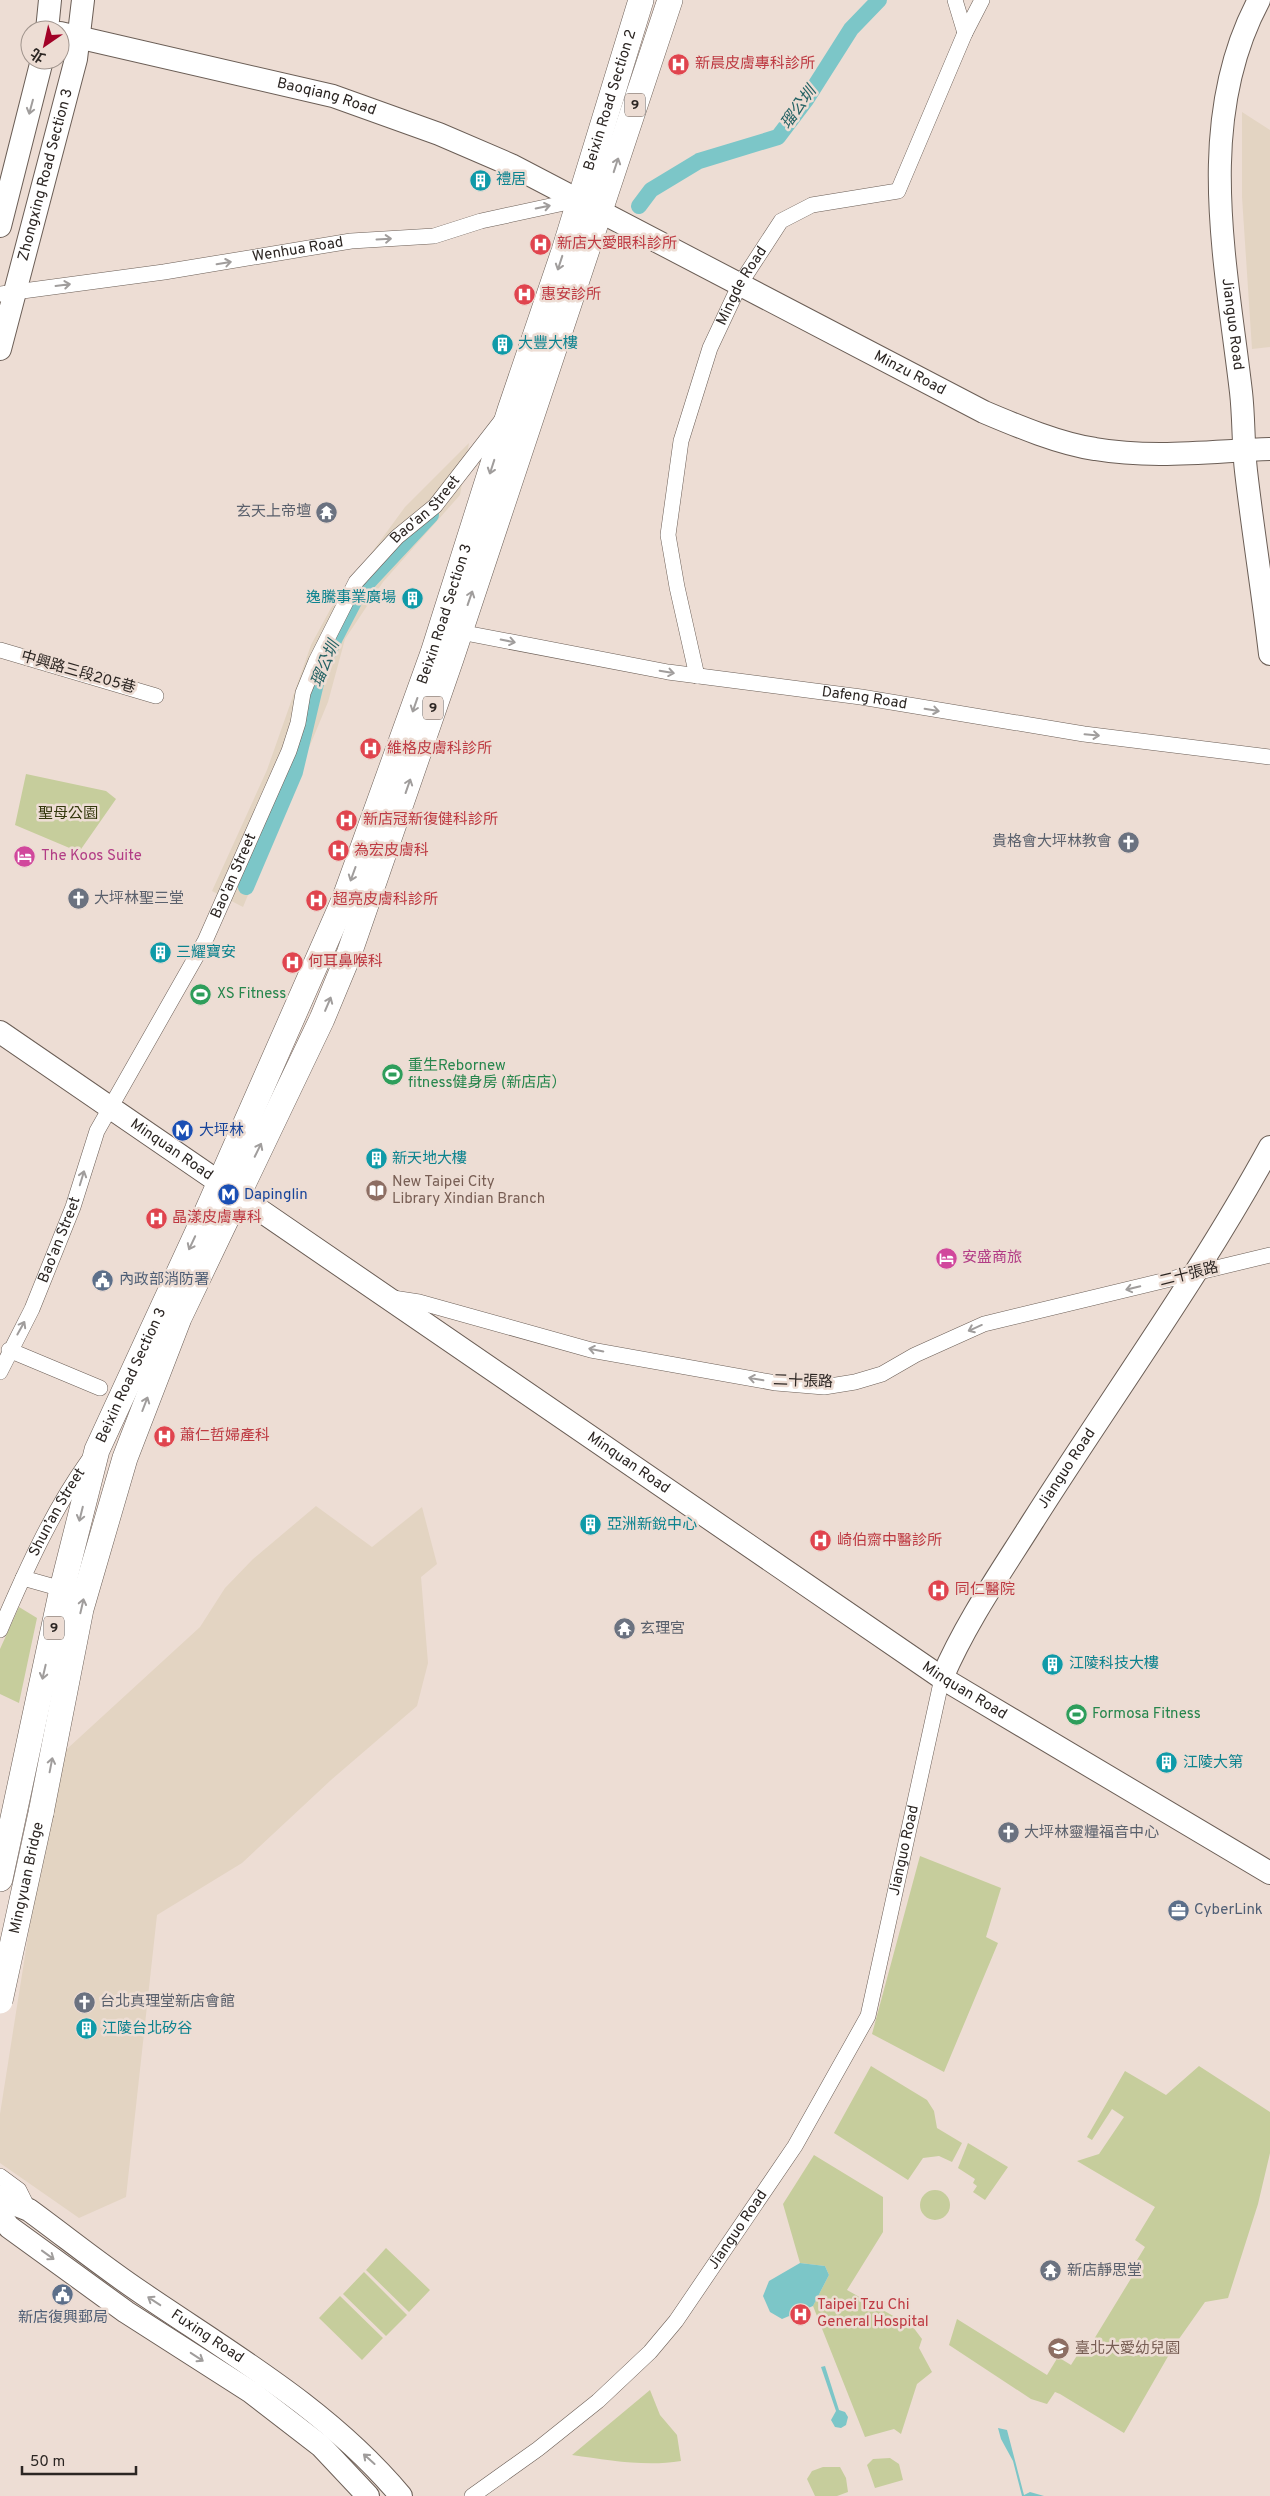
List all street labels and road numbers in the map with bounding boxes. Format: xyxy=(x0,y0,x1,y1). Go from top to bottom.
street label: Beixin Road Section 2 xyxy=(580,27,641,173)
street label: Baoqiang Road xyxy=(275,74,379,120)
street label: Zhongxing Road Section 3 xyxy=(14,87,77,263)
road number: 9 xyxy=(625,94,645,116)
street label: Wenhua Road xyxy=(251,233,345,267)
street label: Mingde Road xyxy=(712,243,771,329)
street label: Jianguo Road xyxy=(1217,277,1248,371)
street label: Minzu Road xyxy=(870,347,949,400)
street label: Bao'an Street xyxy=(386,472,465,548)
street label: Beixin Road Section 3 xyxy=(413,542,476,687)
street label: 中興路三段205巷 xyxy=(19,648,137,698)
street label: Dafeng Road xyxy=(821,683,909,714)
road number: 9 xyxy=(423,696,443,720)
street label: Bao'an Street xyxy=(207,830,261,921)
street label: Minquan Road xyxy=(126,1115,217,1185)
street label: Bao'an Street xyxy=(34,1195,85,1286)
street label: 二十張路 xyxy=(1158,1259,1220,1291)
street label: Beixin Road Section 3 xyxy=(92,1305,171,1446)
street label: 二十張路 xyxy=(773,1371,833,1393)
street label: Jianguo Road xyxy=(1034,1425,1100,1512)
street label: Minquan Road xyxy=(583,1428,674,1498)
street label: Shun’an Street xyxy=(25,1464,90,1560)
road number: 9 xyxy=(44,1616,64,1640)
street label: Minquan Road xyxy=(918,1657,1010,1724)
street label: Jianguo Road xyxy=(885,1803,923,1898)
street label: Mingyuan Bridge xyxy=(5,1820,48,1936)
street label: Jianguo Road xyxy=(704,2186,772,2273)
street label: Fuxing Road xyxy=(167,2306,247,2368)

